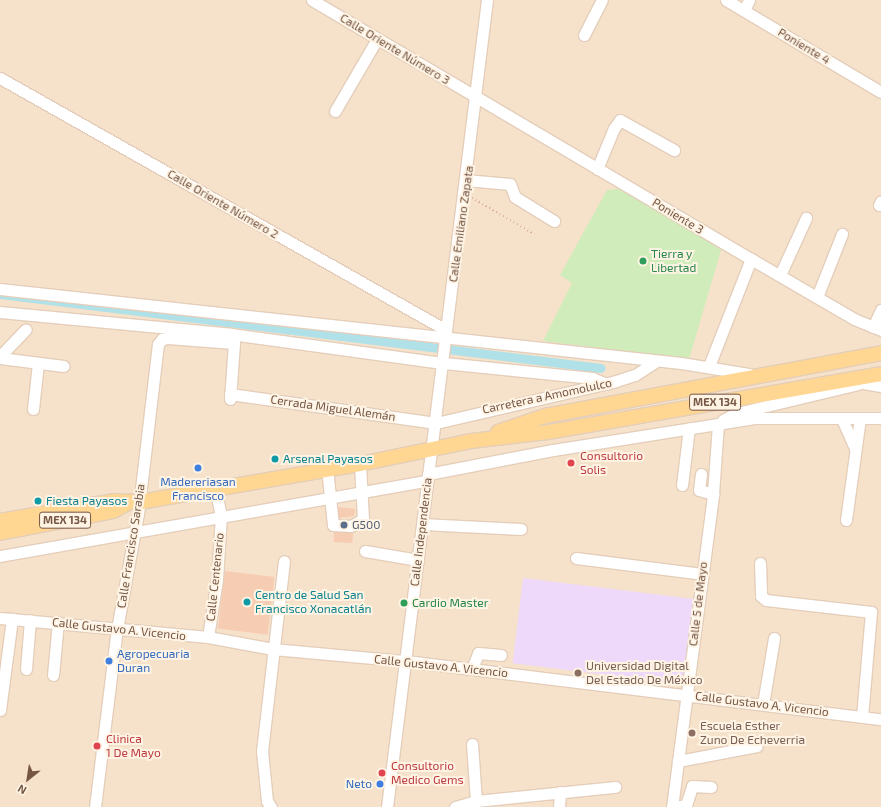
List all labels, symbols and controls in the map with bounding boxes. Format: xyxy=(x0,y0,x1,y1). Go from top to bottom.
street label: Calle Oriente Número 3 xyxy=(337,10,453,88)
street label: Poniente 4 xyxy=(775,25,833,67)
street label: Calle Emiliano Zapata xyxy=(446,165,476,283)
street label: Calle Oriente Número 2 xyxy=(165,166,281,242)
street label: Poniente 3 xyxy=(650,195,706,237)
place label: Tierra y Libertad xyxy=(651,247,696,275)
marker: Tierra y Libertad xyxy=(638,256,648,266)
street label: Carretera a Amomolulco xyxy=(481,375,613,417)
street label: Cerrada Miguel Alemán xyxy=(269,392,397,424)
road number: MEX 134 xyxy=(689,393,741,411)
place label: Consultorio Solis xyxy=(580,449,643,477)
place label: Arsenal Payasos xyxy=(283,452,373,466)
marker: Arsenal Payasos xyxy=(270,454,280,464)
marker: Consultorio Solis xyxy=(565,457,577,469)
marker: Madereriasan Francisco xyxy=(193,463,203,473)
place label: Madereriasan Francisco xyxy=(160,475,236,503)
street label: Calle Independencia xyxy=(407,477,435,587)
street label: Calle Francisco Sarabia xyxy=(114,483,148,609)
place label: Fiesta Payasos xyxy=(46,494,127,508)
marker: Fiesta Payasos xyxy=(33,496,43,506)
road number: MEX 134 xyxy=(39,511,91,529)
place label: G500 xyxy=(352,518,380,532)
marker: G500 xyxy=(339,520,349,530)
street label: Calle Centenario xyxy=(203,532,227,622)
street label: Calle 5 de Mayo xyxy=(686,561,710,647)
place label: Centro de Salud San Francisco Xonacatlán xyxy=(255,588,372,616)
place label: Cardio Master xyxy=(412,596,488,610)
marker: Centro de Salud San Francisco Xonacatlán xyxy=(242,597,252,607)
marker: Cardio Master xyxy=(399,598,409,608)
street label: Calle Gustavo A. Vicencio xyxy=(51,615,187,643)
place label: Agropecuaria Duran xyxy=(117,647,190,675)
street label: Calle Gustavo A. Vicencio xyxy=(373,652,509,680)
marker: Agropecuaria Duran xyxy=(104,656,114,666)
place label: Universidad Digital Del Estado De México xyxy=(586,659,703,687)
marker: Universidad Digital Del Estado De México xyxy=(573,668,583,678)
street label: Calle Gustavo A. Vicencio xyxy=(694,689,830,719)
place label: Escuela Esther Zuno De Echeverria xyxy=(700,719,805,747)
marker: Escuela Esther Zuno De Echeverria xyxy=(687,728,697,738)
place label: Clinica 1 De Mayo xyxy=(106,732,161,760)
marker: Clinica 1 De Mayo xyxy=(91,740,103,752)
north arrow xyxy=(8,759,48,799)
place label: Consultorio Medico Gems xyxy=(391,759,464,787)
marker: Consultorio Medico Gems xyxy=(376,767,388,779)
place label: Neto xyxy=(346,777,372,791)
marker: Neto xyxy=(375,779,385,789)
text: N xyxy=(15,782,28,797)

